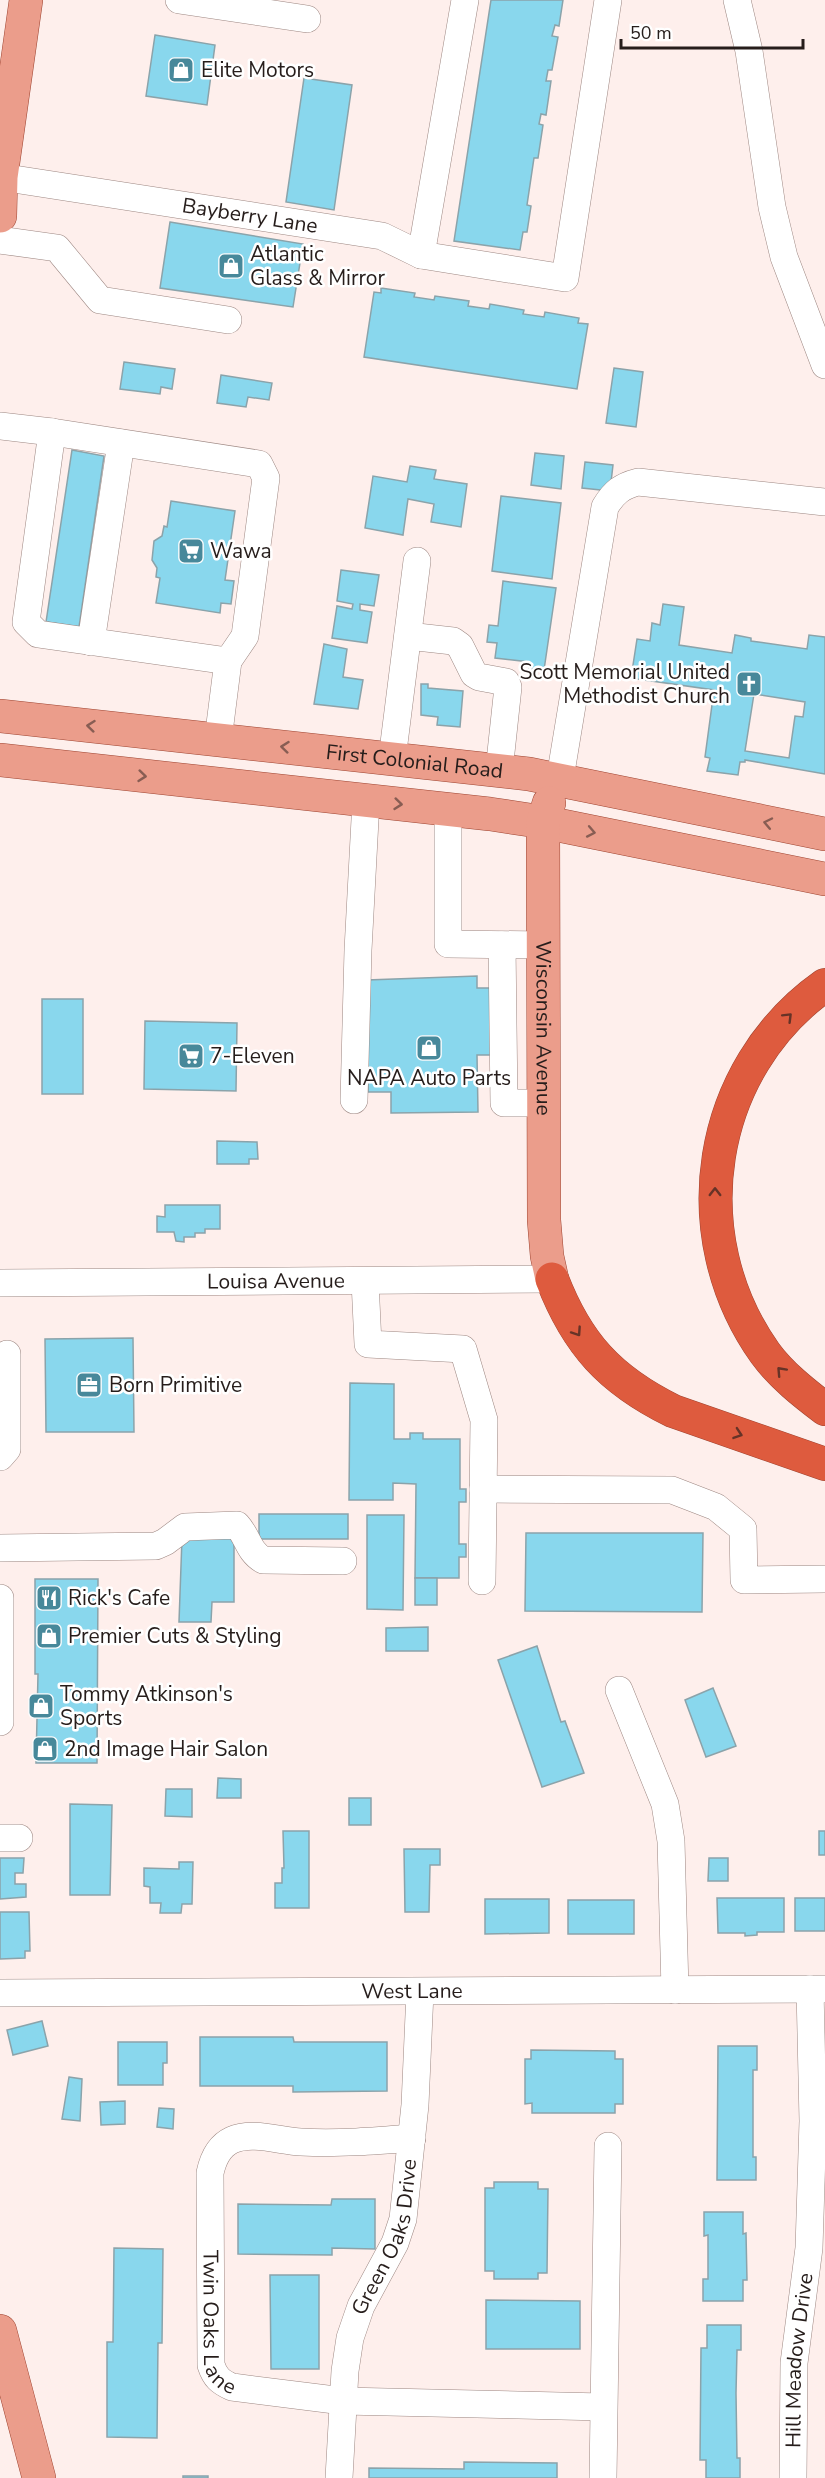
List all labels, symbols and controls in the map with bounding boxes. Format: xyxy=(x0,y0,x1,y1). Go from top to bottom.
scale bar xyxy=(621,12,802,50)
text: 50 m xyxy=(630,21,672,45)
shop icon: Elite Motors xyxy=(166,55,196,85)
place label: Elite Motors xyxy=(201,56,314,84)
street label: Bayberry Lane xyxy=(180,191,320,240)
place label: Atlantic Glass & Mirror xyxy=(250,240,386,292)
shop icon: Atlantic Glass & Mirror xyxy=(216,251,246,281)
supermarket icon: Wawa xyxy=(176,536,206,566)
place label: Wawa xyxy=(210,537,272,565)
place label: Scott Memorial United Methodist Church xyxy=(520,658,730,710)
church icon: Scott Memorial United Methodist Church xyxy=(734,669,764,699)
one-way arrow xyxy=(87,720,96,733)
street label: First Colonial Road xyxy=(325,738,504,785)
one-way arrow xyxy=(280,741,290,754)
one-way arrow xyxy=(137,769,146,782)
one-way arrow xyxy=(393,798,403,810)
one-way arrow xyxy=(763,817,773,830)
one-way arrow xyxy=(586,825,596,838)
street label: Wisconsin Avenue xyxy=(529,940,558,1116)
one-way arrow xyxy=(781,1013,792,1024)
shop icon: NAPA Auto Parts xyxy=(414,1033,444,1063)
supermarket icon: 7-Eleven xyxy=(176,1041,206,1071)
place label: 7-Eleven xyxy=(210,1042,295,1070)
place label: NAPA Auto Parts xyxy=(347,1064,511,1092)
one-way arrow xyxy=(709,1188,721,1197)
street label: Louisa Avenue xyxy=(207,1267,345,1295)
one-way arrow xyxy=(570,1325,581,1336)
one-way arrow xyxy=(777,1367,788,1377)
office icon: Born Primitive xyxy=(74,1370,104,1400)
place label: Born Primitive xyxy=(109,1371,242,1399)
one-way arrow xyxy=(732,1426,743,1439)
restaurant icon: Rick's Cafe xyxy=(34,1583,64,1613)
place label: Rick's Cafe xyxy=(68,1584,170,1612)
shop icon: Premier Cuts & Styling xyxy=(34,1621,64,1651)
place label: Premier Cuts & Styling xyxy=(68,1622,282,1650)
place label: Tommy Atkinson's Sports xyxy=(60,1680,233,1732)
shop icon: Tommy Atkinson's Sports xyxy=(26,1691,56,1721)
shop icon: 2nd Image Hair Salon xyxy=(30,1734,60,1764)
place label: 2nd Image Hair Salon xyxy=(64,1735,268,1763)
street label: West Lane xyxy=(361,1977,463,2005)
street label: Green Oaks Drive xyxy=(345,2157,423,2318)
street label: Twin Oaks Lane xyxy=(196,2250,241,2401)
street label: Hill Meadow Drive xyxy=(779,2271,820,2448)

